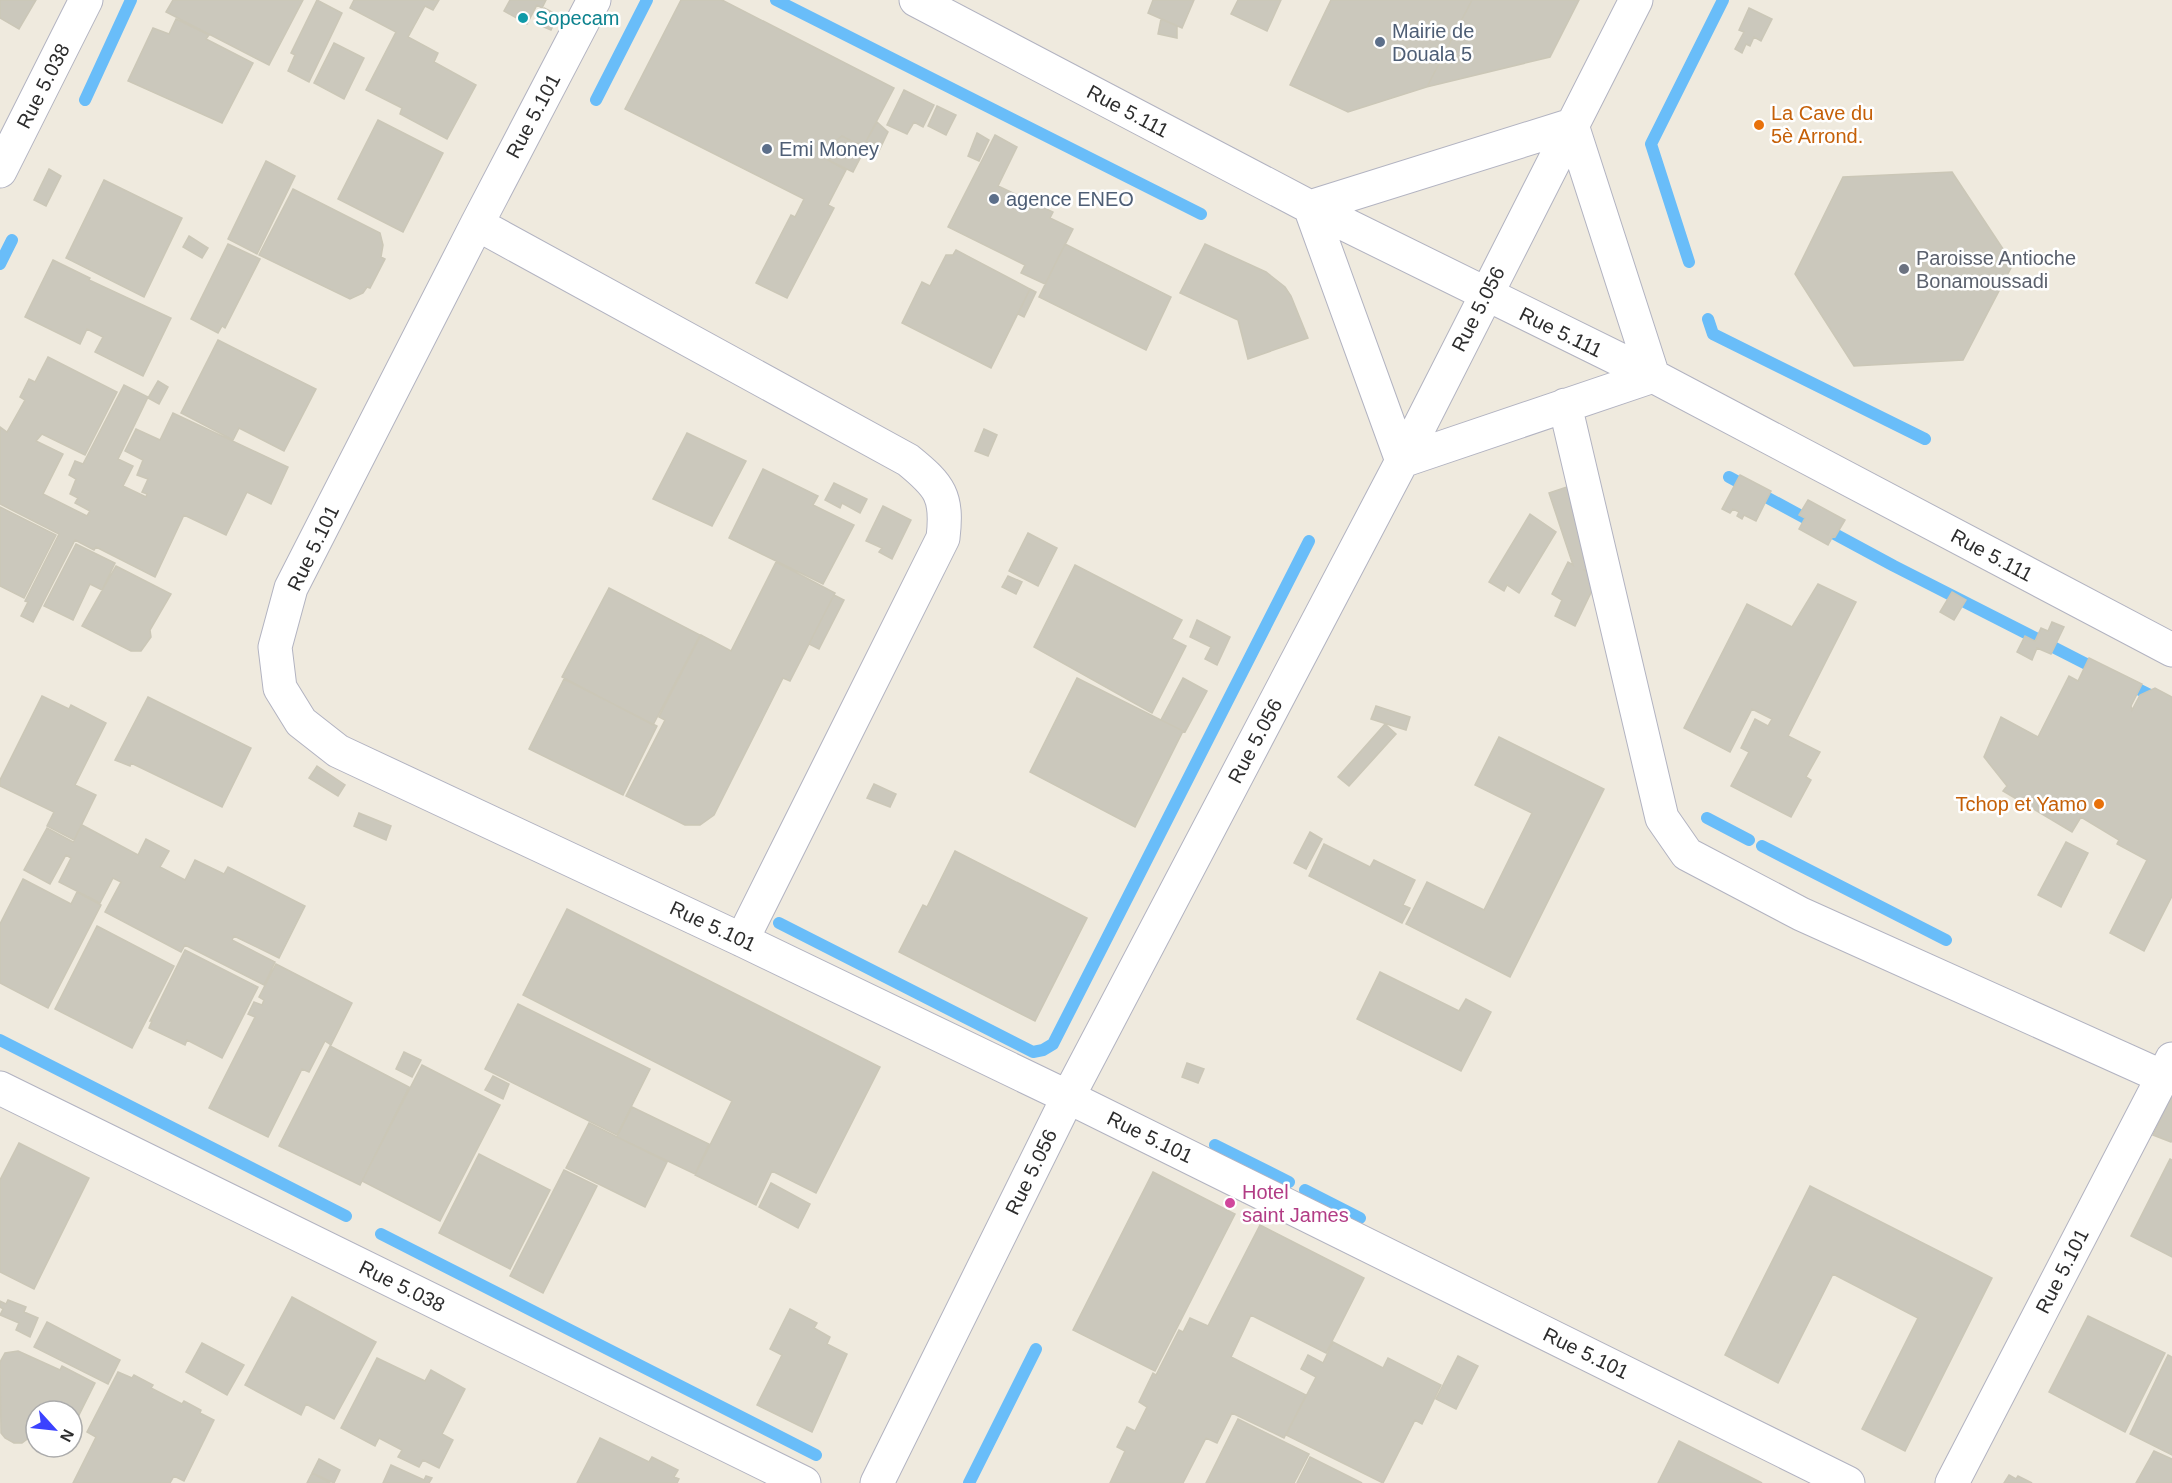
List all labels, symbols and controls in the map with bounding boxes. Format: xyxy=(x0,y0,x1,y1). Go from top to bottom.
place label: Sopecam xyxy=(535,7,620,29)
marker: Sopecam xyxy=(516,11,530,25)
place label: Mairie de Douala 5 xyxy=(1392,20,1474,65)
marker: Mairie de Douala 5 xyxy=(1373,35,1387,49)
street label: Rue 5.038 xyxy=(12,40,74,132)
street label: Rue 5.101 xyxy=(502,70,564,162)
street label: Rue 5.111 xyxy=(1083,80,1173,142)
place label: La Cave du 5è Arrond. xyxy=(1771,102,1873,147)
marker: La Cave du 5è Arrond. xyxy=(1752,118,1766,132)
place label: Emi Money xyxy=(779,138,879,160)
marker: Emi Money xyxy=(760,142,774,156)
place label: agence ENEO xyxy=(1006,188,1134,210)
marker: agence ENEO xyxy=(987,192,1001,206)
place label: Paroisse Antioche Bonamoussadi xyxy=(1916,247,2076,292)
marker: Paroisse Antioche Bonamoussadi xyxy=(1897,262,1911,276)
street label: Rue 5.056 xyxy=(1447,263,1509,355)
street label: Rue 5.111 xyxy=(1516,303,1606,361)
street label: Rue 5.101 xyxy=(283,502,343,594)
street label: Rue 5.111 xyxy=(1947,524,2037,586)
street label: Rue 5.056 xyxy=(1224,695,1286,787)
place label: Tchop et Yamo xyxy=(1955,793,2087,815)
marker: Tchop et Yamo xyxy=(2092,797,2106,811)
street label: Rue 5.101 xyxy=(667,897,759,955)
street label: Rue 5.101 xyxy=(1104,1107,1196,1167)
street label: Rue 5.056 xyxy=(1001,1126,1061,1218)
place label: Hotel saint James xyxy=(1242,1181,1349,1226)
marker: Hotel saint James xyxy=(1223,1196,1237,1210)
street label: Rue 5.101 xyxy=(2031,1225,2093,1317)
street label: Rue 5.038 xyxy=(356,1256,448,1316)
street label: Rue 5.101 xyxy=(1540,1323,1632,1383)
north arrow xyxy=(24,1399,84,1459)
text: N xyxy=(57,1427,77,1445)

